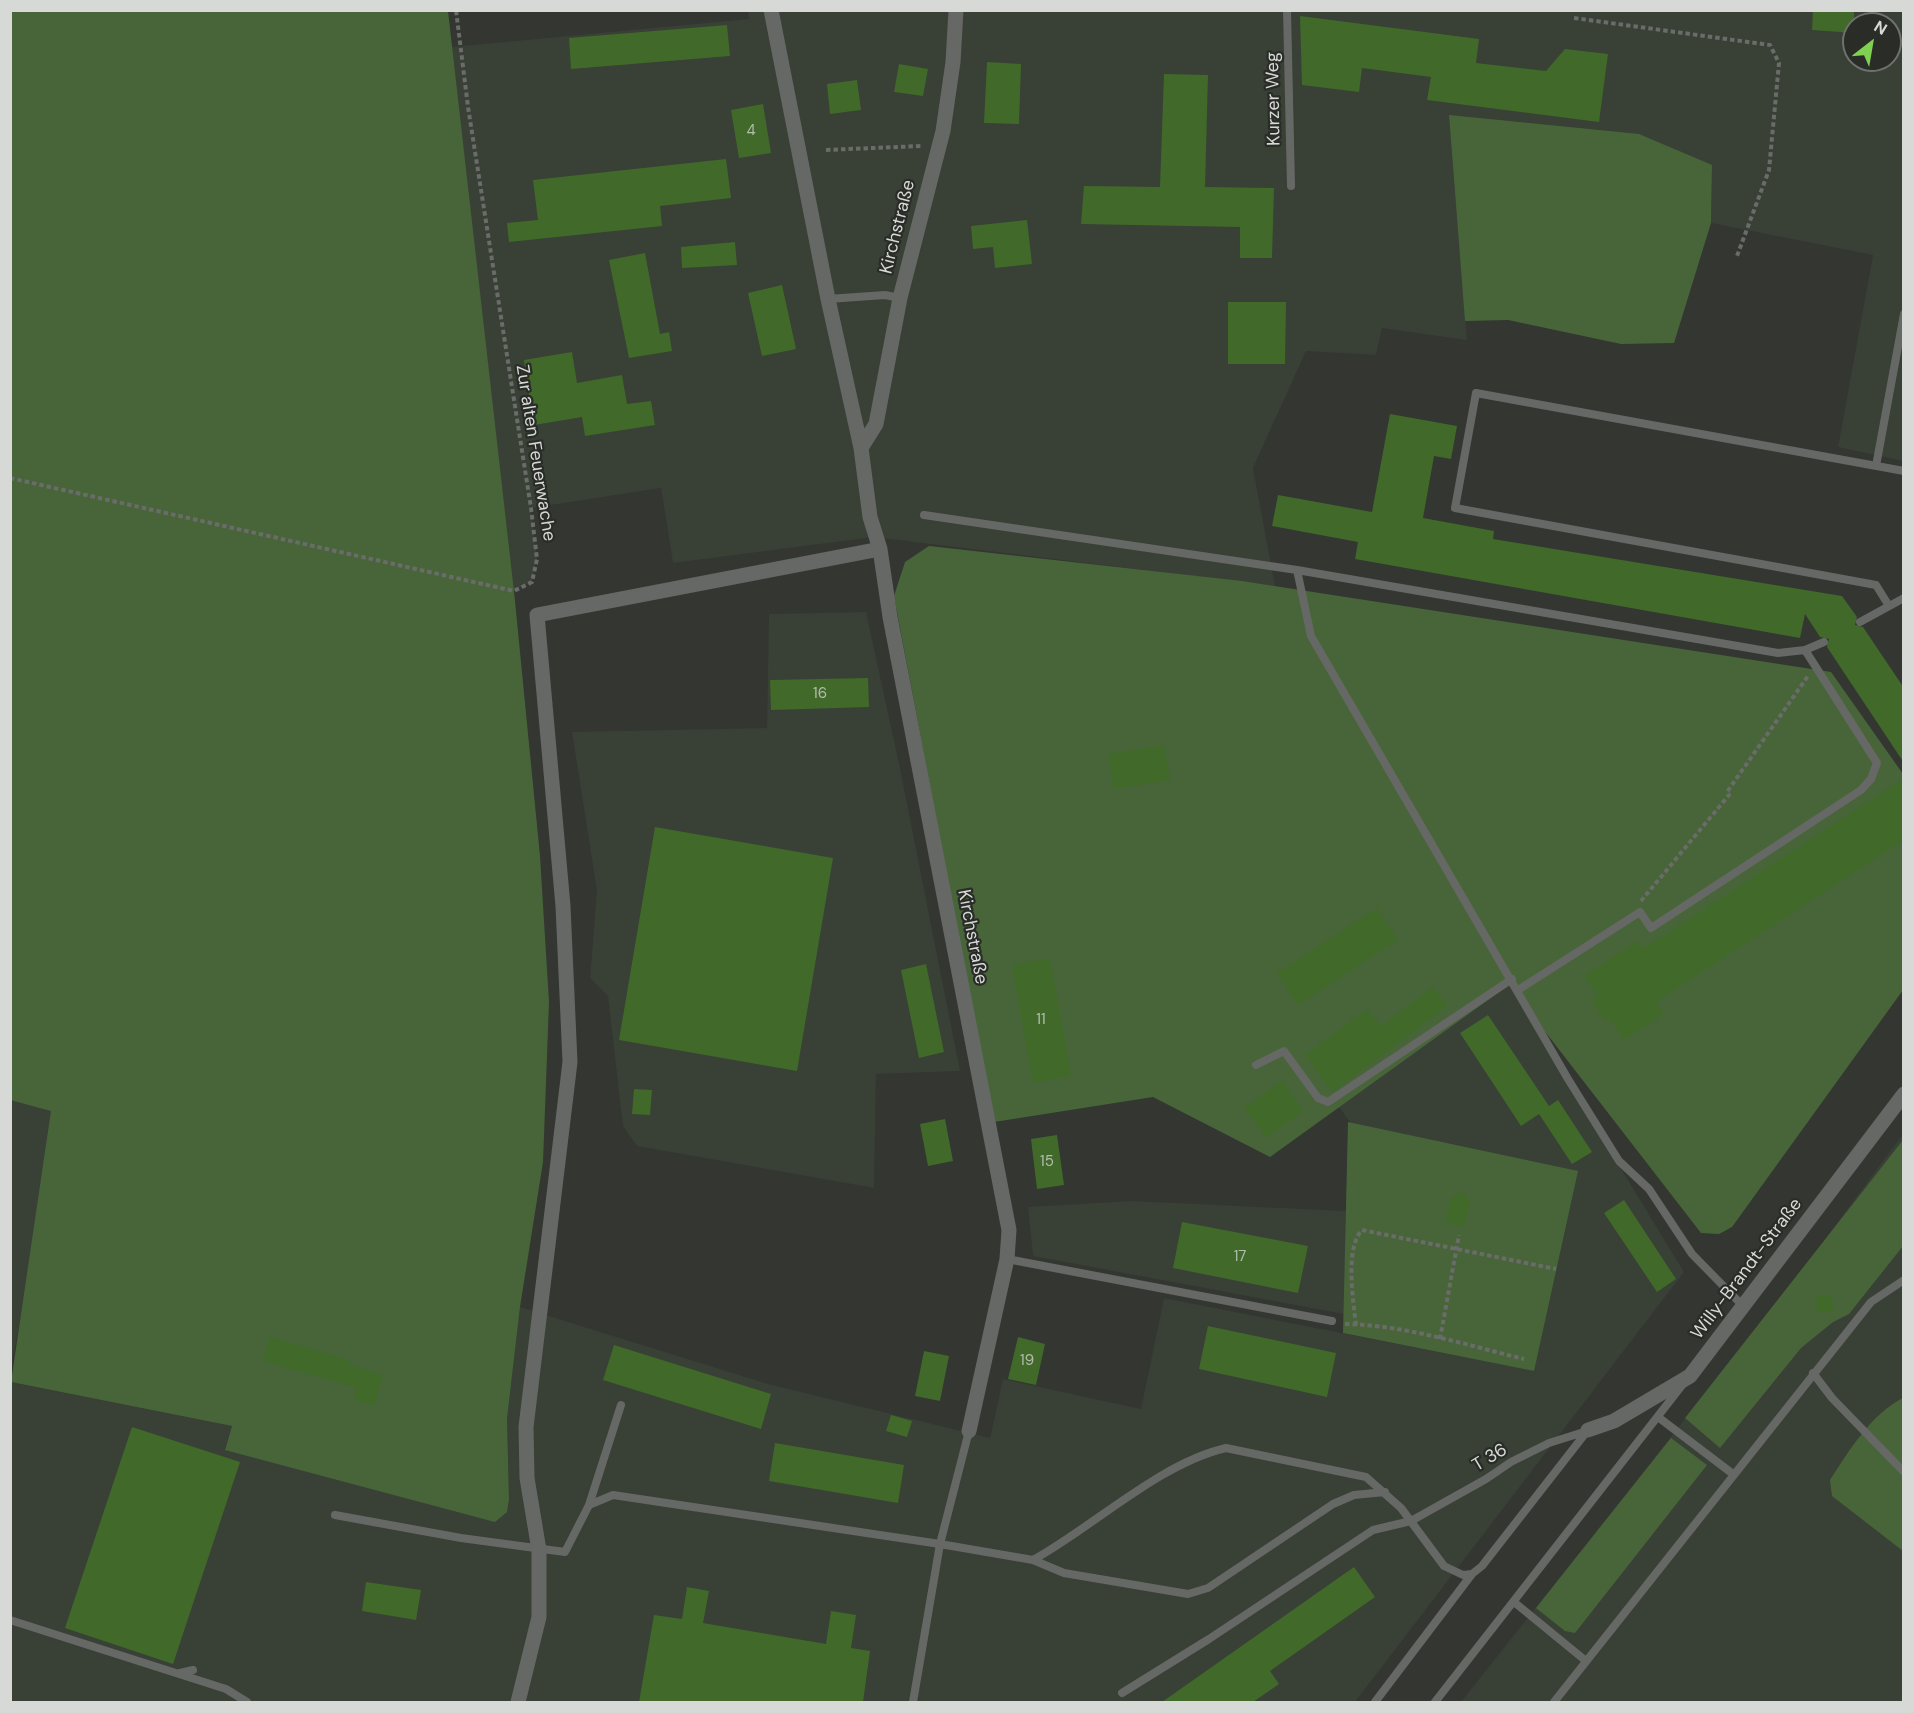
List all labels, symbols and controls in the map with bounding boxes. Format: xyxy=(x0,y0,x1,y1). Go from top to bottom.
north arrow xyxy=(1842,12,1902,72)
text: N xyxy=(1870,16,1891,40)
street label: Kurzer Weg xyxy=(1262,52,1286,146)
house number: 4 xyxy=(746,122,756,140)
street label: Kirchstraße xyxy=(876,178,920,276)
street label: Zur alten Feuerwache xyxy=(510,363,560,543)
house number: 16 xyxy=(813,685,827,703)
street label: Kirchstraße xyxy=(952,888,992,986)
house number: 11 xyxy=(1036,1011,1046,1029)
house number: 15 xyxy=(1040,1153,1054,1171)
street label: Willy-Brandt-Straße xyxy=(1687,1194,1807,1344)
house number: 17 xyxy=(1234,1248,1246,1266)
house number: 19 xyxy=(1020,1352,1034,1370)
street label: T 36 xyxy=(1469,1439,1511,1477)

